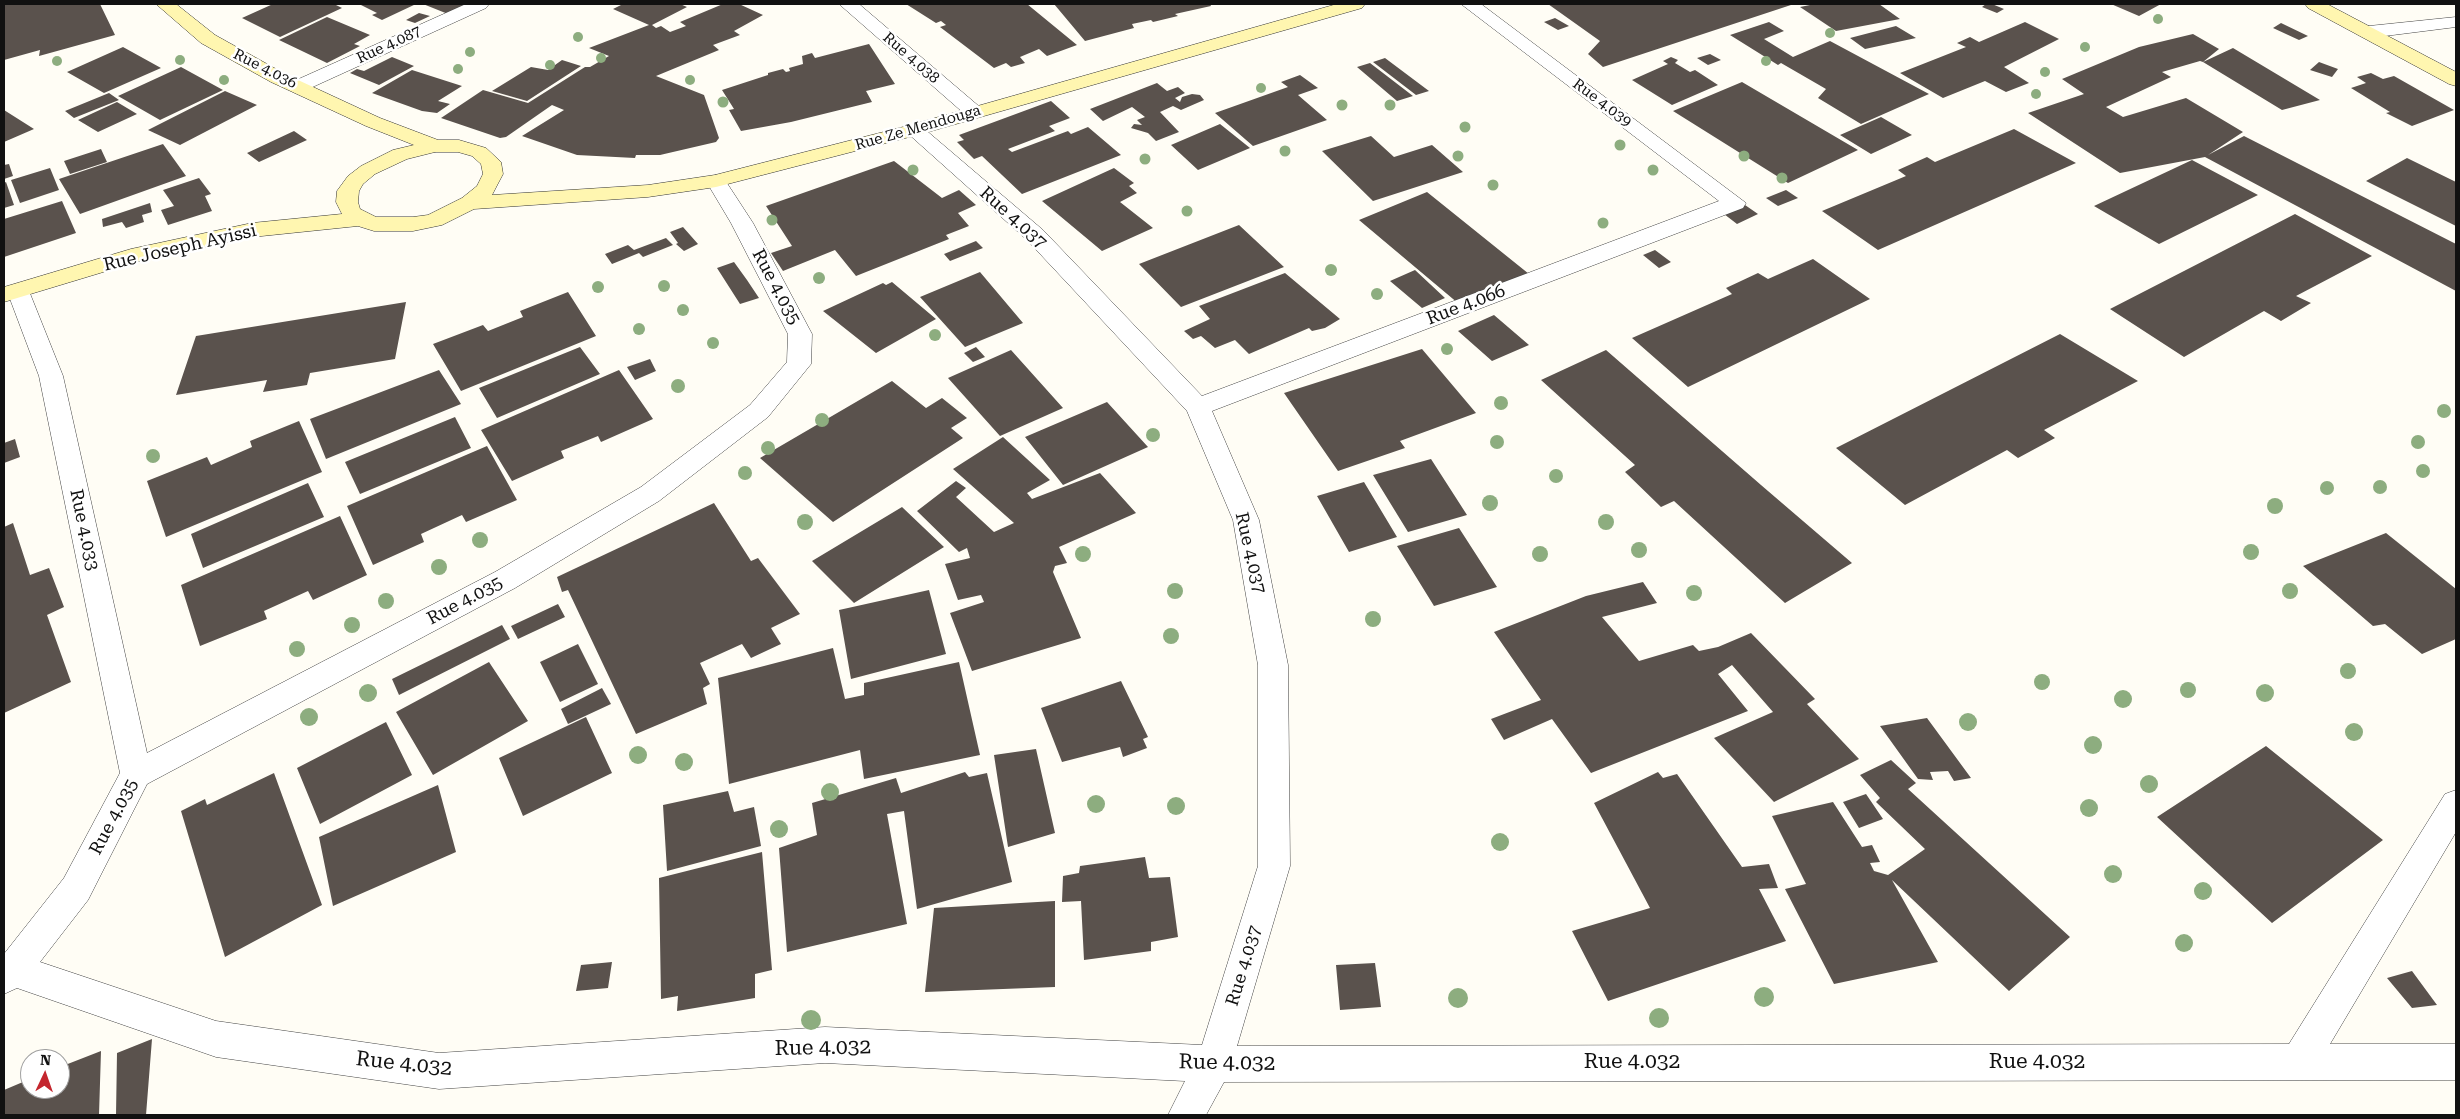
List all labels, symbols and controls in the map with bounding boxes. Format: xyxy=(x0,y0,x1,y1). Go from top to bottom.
street label: Rue 4.087 xyxy=(354,22,424,68)
street label: Rue 4.038 xyxy=(879,29,943,87)
street label: Rue 4.036 xyxy=(230,45,300,93)
street label: Rue 4.039 xyxy=(1569,75,1635,131)
street label: Rue Ze Mendouga xyxy=(853,101,983,155)
street label: Rue 4.037 xyxy=(975,182,1051,254)
street label: Rue Joseph Ayissi xyxy=(101,220,259,276)
street label: Rue 4.035 xyxy=(747,245,805,329)
street label: Rue 4.066 xyxy=(1423,280,1509,330)
street label: Rue 4.033 xyxy=(65,487,103,573)
street label: Rue 4.037 xyxy=(1230,510,1270,596)
street label: Rue 4.035 xyxy=(423,572,507,630)
street label: Rue 4.035 xyxy=(85,775,143,859)
street label: Rue 4.037 xyxy=(1222,923,1266,1009)
street label: Rue 4.032 xyxy=(775,1035,871,1061)
street label: Rue 4.032 xyxy=(355,1046,453,1082)
north arrow xyxy=(20,1049,70,1099)
street label: Rue 4.032 xyxy=(1584,1049,1680,1075)
street label: Rue 4.032 xyxy=(1989,1049,2085,1075)
street label: Rue 4.032 xyxy=(1179,1050,1275,1076)
text: N xyxy=(40,1052,52,1068)

